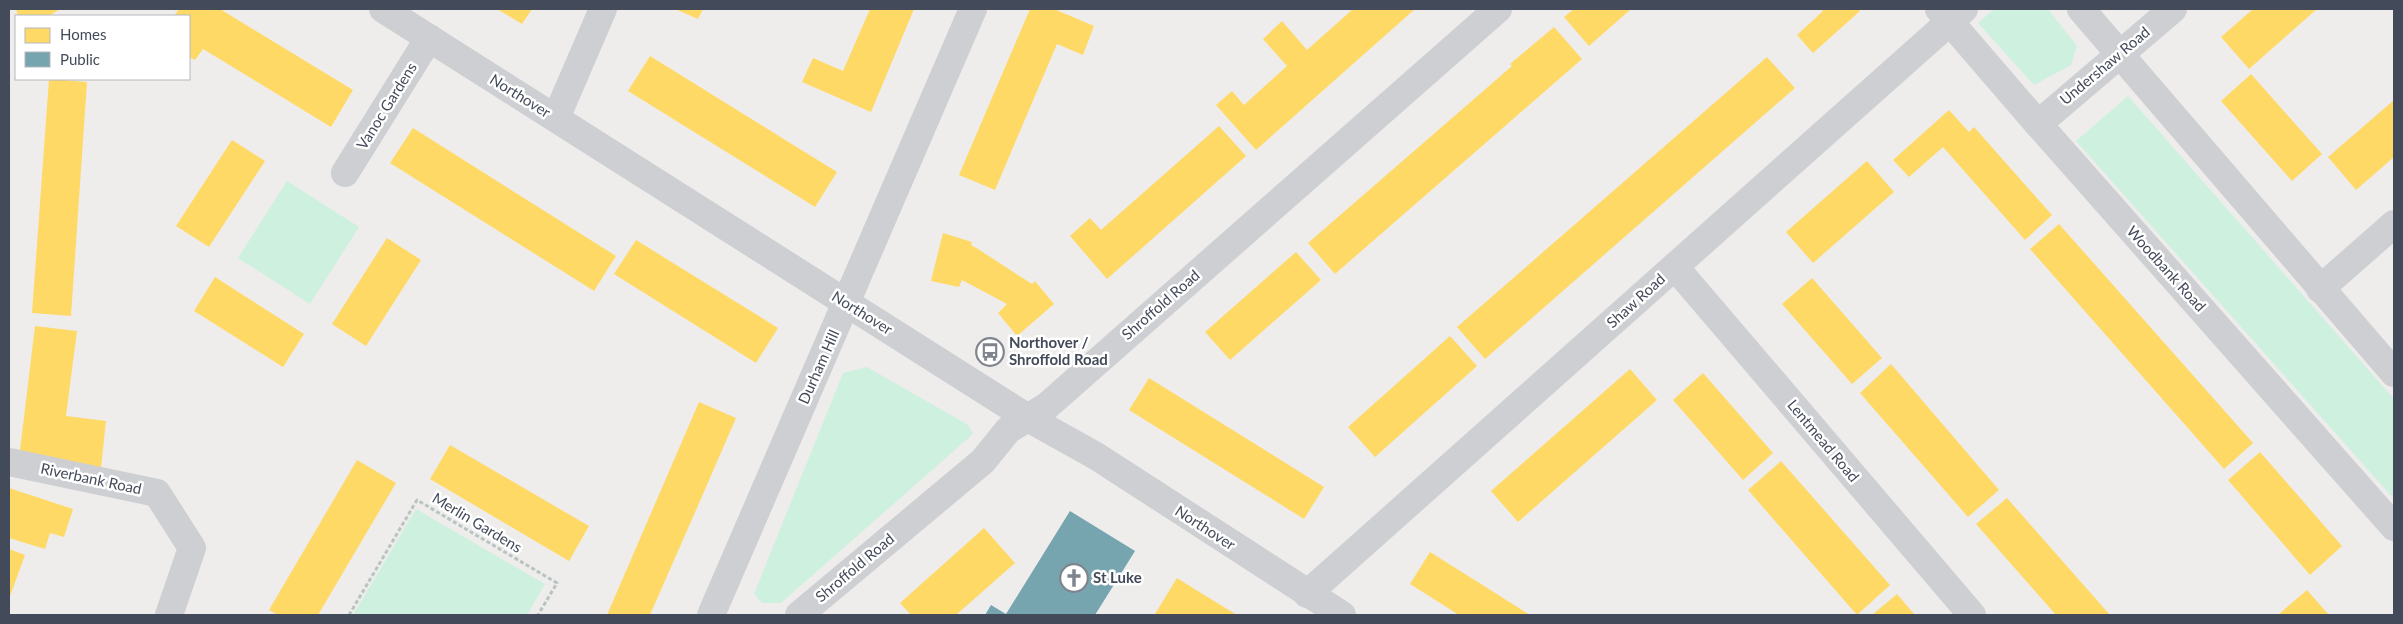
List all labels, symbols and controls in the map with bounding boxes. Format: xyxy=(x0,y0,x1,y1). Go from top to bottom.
legend xyxy=(15,15,190,80)
street label: Undershaw Road xyxy=(2056,22,2153,108)
text: Homes xyxy=(60,25,106,43)
text: Public xyxy=(60,50,100,68)
street label: Vanoc Gardens xyxy=(352,59,420,152)
street label: Northover xyxy=(487,69,555,121)
street label: Woodbank Road xyxy=(2124,222,2210,315)
street label: Shroffold Road xyxy=(1118,266,1203,343)
street label: Shaw Road xyxy=(1602,269,1668,331)
street label: Northover xyxy=(829,286,897,338)
street label: Durham Hill xyxy=(794,327,842,406)
place label: Northover / Shroffold Road xyxy=(1009,333,1108,368)
bus stop icon: Northover / Shroffold Road xyxy=(975,337,1005,367)
street label: Lentmead Road xyxy=(1784,396,1863,485)
street label: Riverbank Road xyxy=(39,459,143,498)
street label: Merlin Gardens xyxy=(430,488,526,556)
street label: Northover xyxy=(1172,501,1239,554)
street label: Shroffold Road xyxy=(811,529,897,605)
church icon: St Luke xyxy=(1059,563,1089,593)
place label: St Luke xyxy=(1093,568,1142,586)

